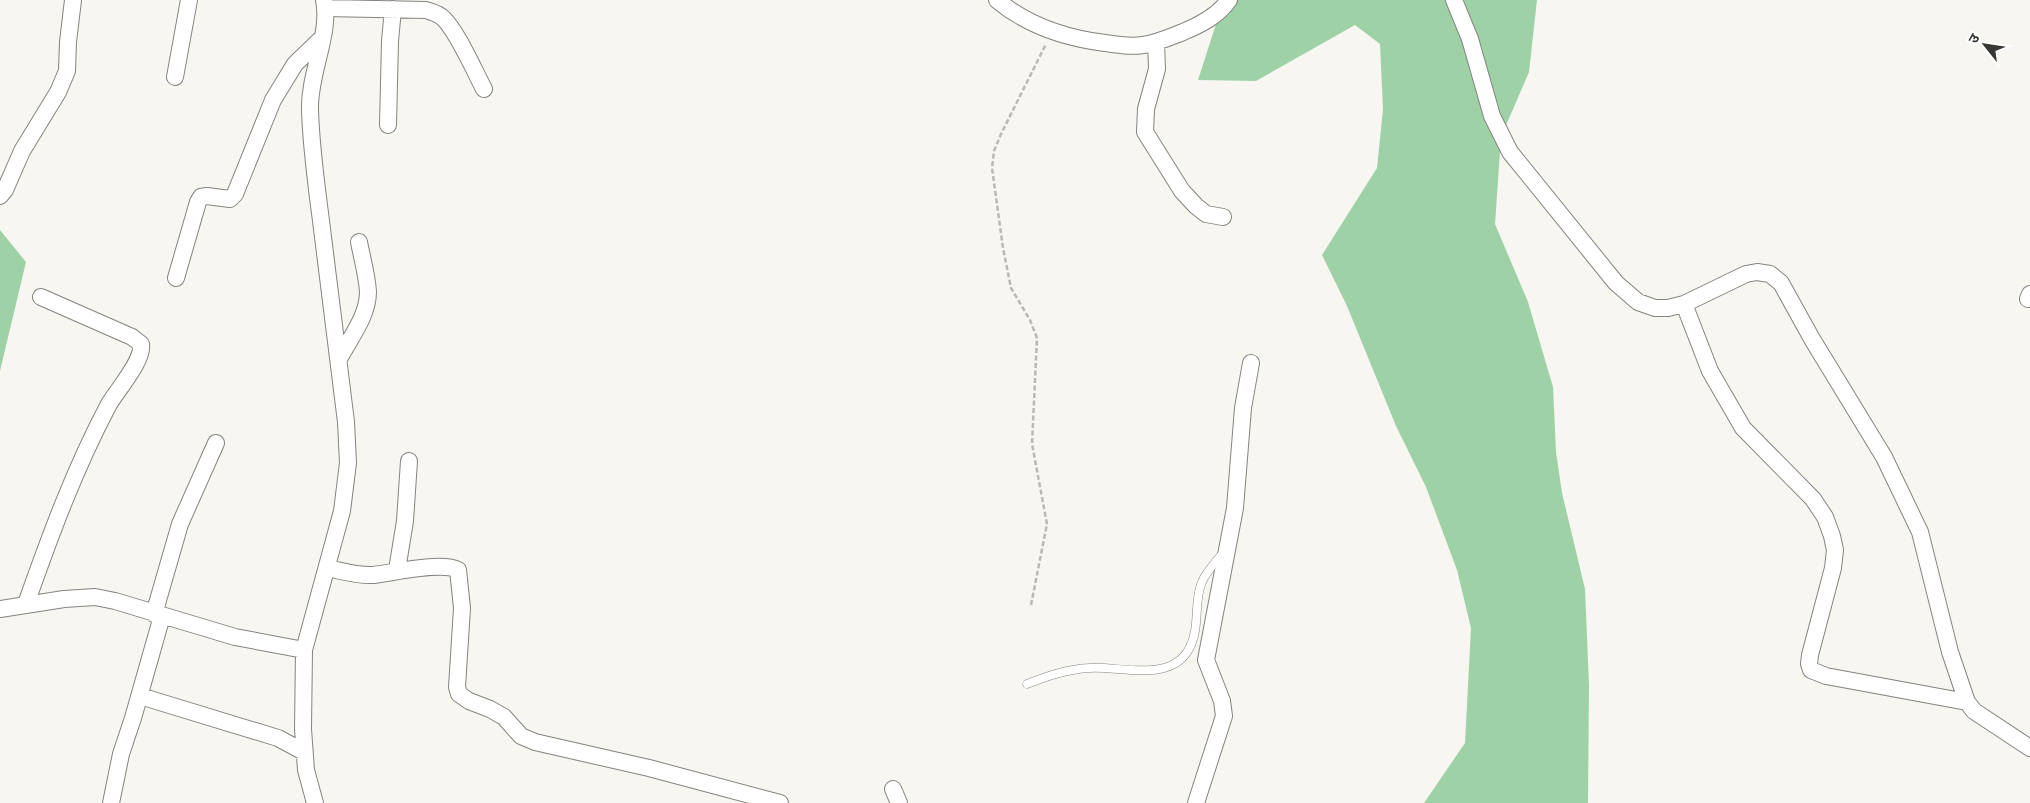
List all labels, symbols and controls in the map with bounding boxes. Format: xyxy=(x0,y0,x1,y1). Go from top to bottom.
north arrow xyxy=(1960,20,2010,70)
text: उ xyxy=(1965,30,1983,46)

